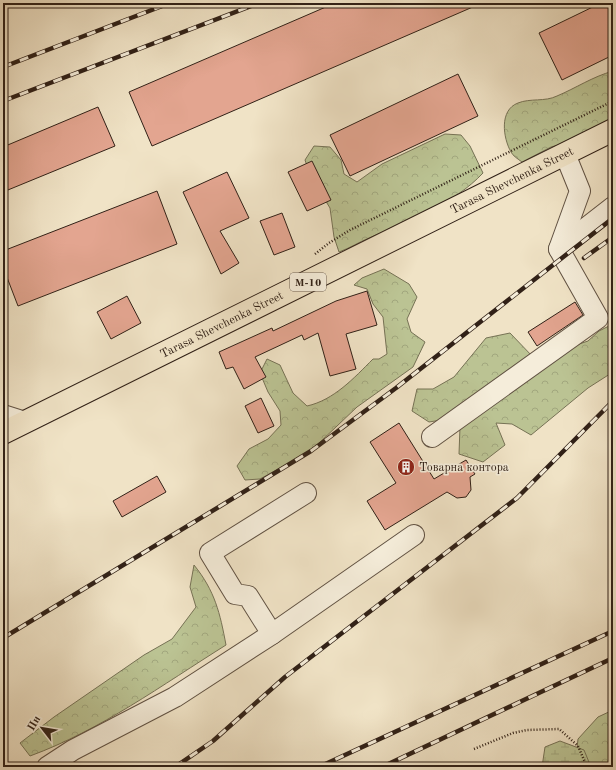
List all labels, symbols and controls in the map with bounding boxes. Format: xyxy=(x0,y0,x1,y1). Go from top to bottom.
street label: Tarasa Shevchenka Street xyxy=(449,146,576,217)
road number: М-10 xyxy=(290,273,326,291)
street label: Tarasa Shevchenka Street xyxy=(158,290,285,361)
building icon: Товарна контора xyxy=(396,457,416,477)
place label: Товарна контора xyxy=(419,462,509,474)
north arrow xyxy=(22,708,62,748)
text: Пн xyxy=(26,714,43,733)

